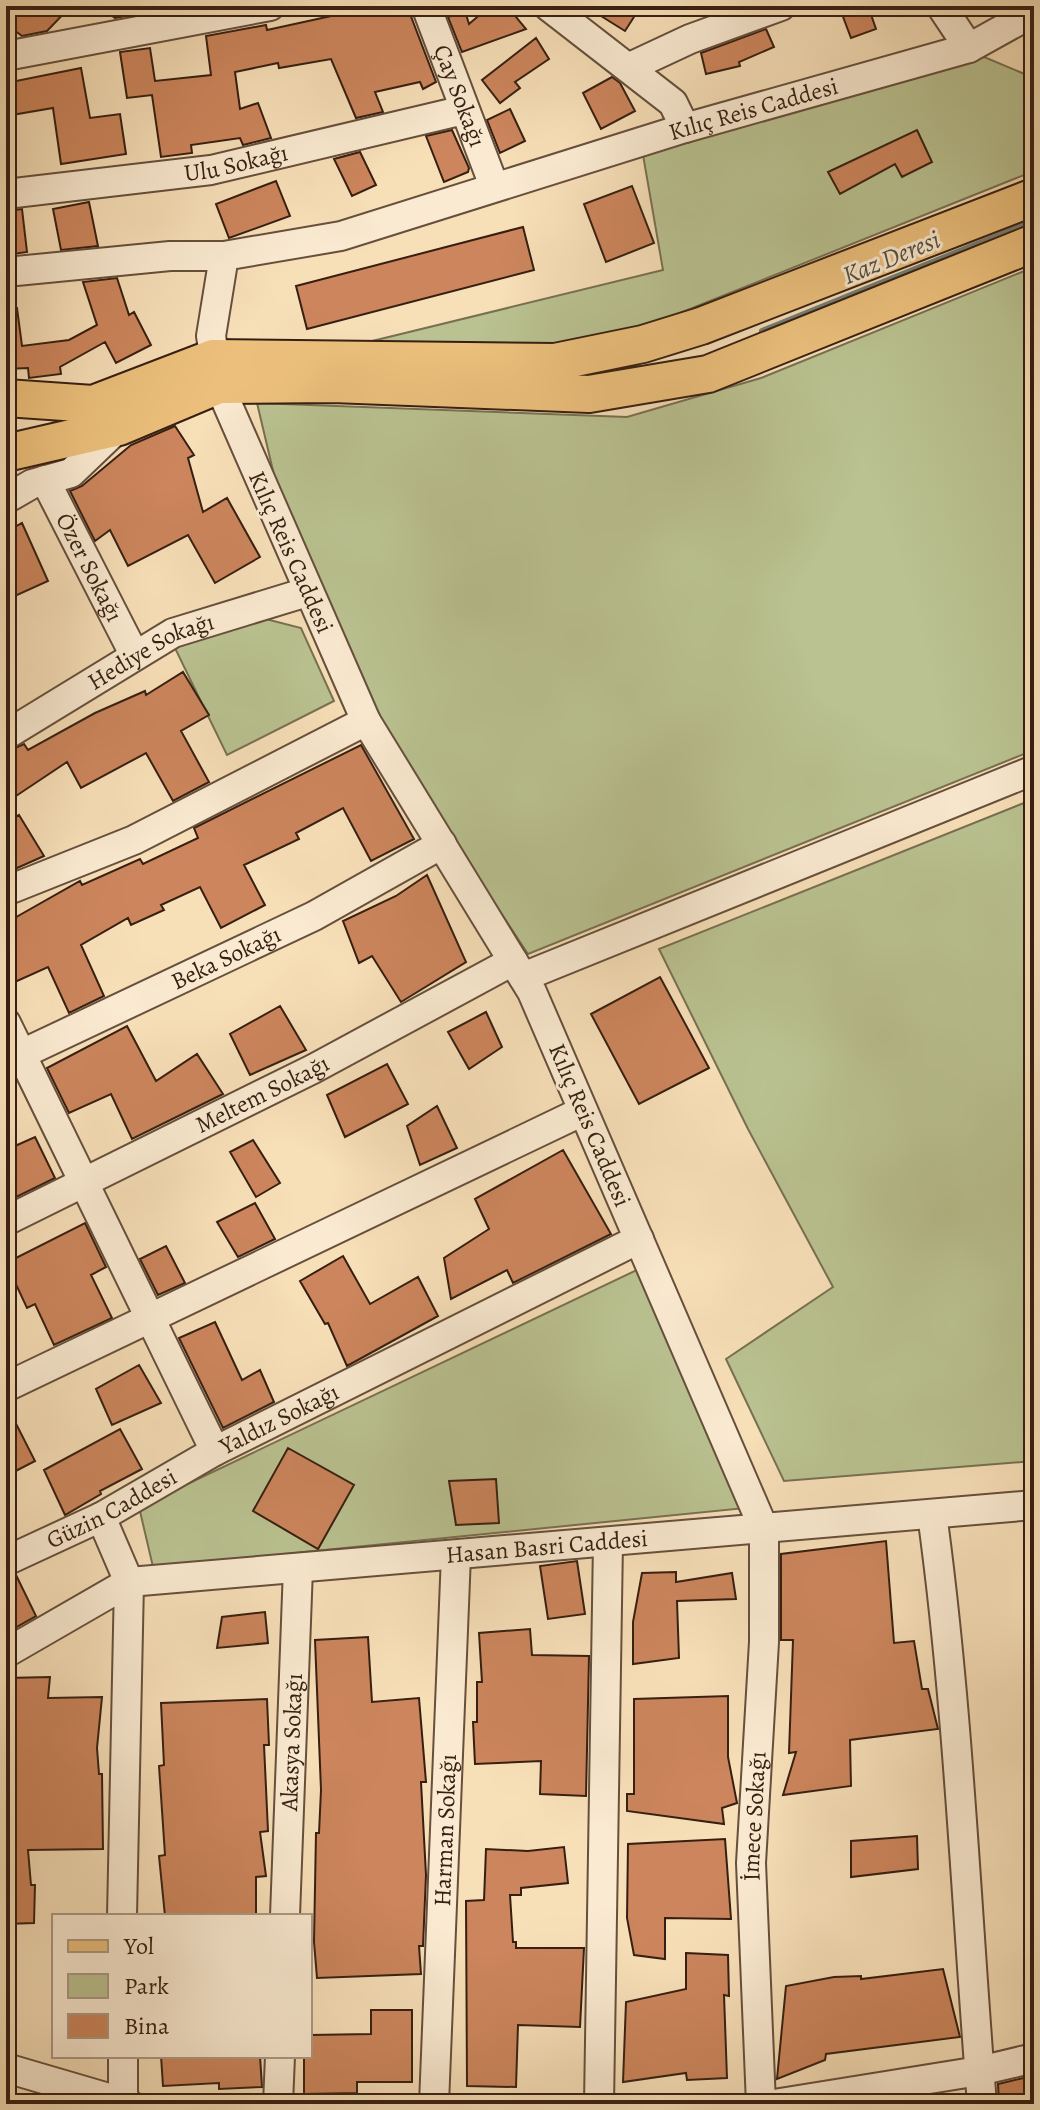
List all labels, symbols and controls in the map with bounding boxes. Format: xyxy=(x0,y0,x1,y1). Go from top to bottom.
street label: Çay Sokağı xyxy=(426,40,494,151)
street label: Kılıç Reis Caddesi xyxy=(665,70,842,148)
street label: Ulu Sokağı xyxy=(182,136,291,189)
water label: Kaz Deresi xyxy=(837,222,945,293)
street label: Kılıç Reis Caddesi xyxy=(241,466,341,638)
street label: Özer Sokağı xyxy=(49,507,131,627)
street label: Hediye Sokağı xyxy=(81,605,218,697)
street label: Beka Sokağı xyxy=(166,918,286,997)
street label: Kılıç Reis Caddesi xyxy=(541,1038,639,1212)
street label: Meltem Sokağı xyxy=(190,1047,335,1141)
street label: Yaldız Sokağı xyxy=(213,1376,344,1463)
street label: Güzin Caddesi xyxy=(41,1461,183,1556)
street label: Hasan Basri Caddesi xyxy=(444,1522,649,1571)
street label: Akasya Sokağı xyxy=(273,1673,310,1813)
street label: İmece Sokağı xyxy=(734,1750,774,1882)
street label: Harman Sokağı xyxy=(426,1753,464,1907)
legend xyxy=(52,1914,312,2058)
text: Yol xyxy=(123,1930,154,1962)
text: Park xyxy=(124,1970,169,2002)
text: Bina xyxy=(124,2010,170,2042)

